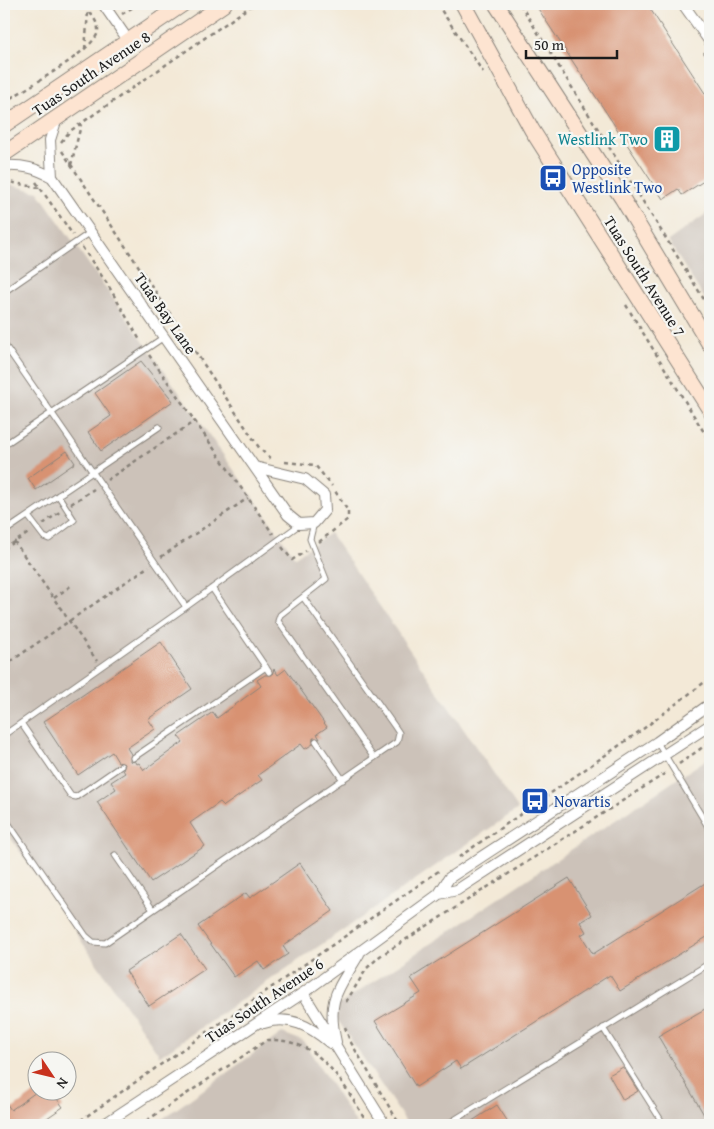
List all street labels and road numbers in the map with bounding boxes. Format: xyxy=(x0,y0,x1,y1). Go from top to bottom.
street label: Tuas South Avenue 8 xyxy=(27,24,155,122)
street label: Tuas South Avenue 7 xyxy=(598,211,692,341)
street label: Tuas Bay Lane xyxy=(129,267,203,359)
street label: Tuas South Avenue 6 xyxy=(200,951,328,1049)

